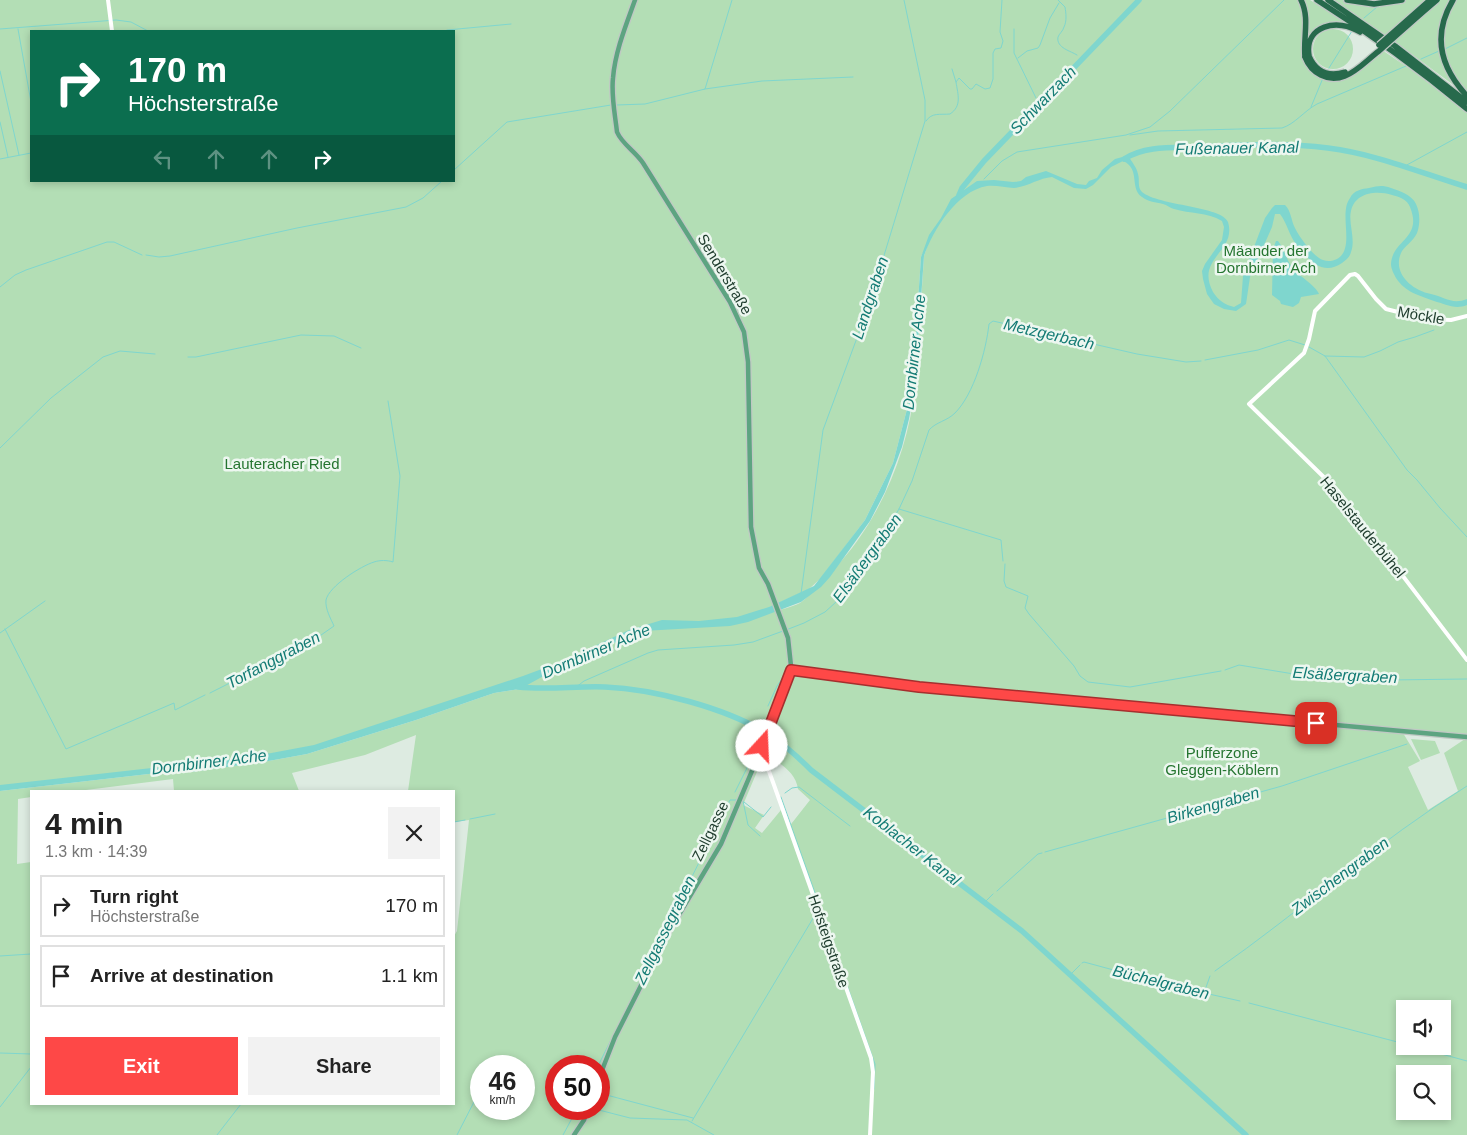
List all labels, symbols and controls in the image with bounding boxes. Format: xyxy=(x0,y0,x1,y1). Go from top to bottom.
icon: right xyxy=(45,50,110,115)
text: 170 m xyxy=(128,50,227,89)
water label: Schwarzach xyxy=(1007,63,1079,137)
text: Höchsterstraße xyxy=(128,91,278,116)
water label: Fußenauer Kanal xyxy=(1175,138,1299,158)
icon: left xyxy=(149,145,177,173)
icon: ahead xyxy=(202,145,230,173)
icon: ahead xyxy=(255,145,283,173)
icon: right xyxy=(308,145,336,173)
street label: Senderstraße xyxy=(694,231,756,317)
park label: Mäander der Dornbirner Ach xyxy=(1216,242,1316,276)
water label: Landgraben xyxy=(849,255,891,341)
water label: Dornbirner Ache xyxy=(899,293,929,411)
street label: Möckle xyxy=(1396,303,1446,327)
water label: Metzgerbach xyxy=(1002,315,1096,353)
park label: Lauteracher Ried xyxy=(224,455,340,472)
street label: Haselstauderbühel xyxy=(1317,473,1409,581)
water label: Elsäßergraben xyxy=(829,510,905,605)
water label: Dornbirner Ache xyxy=(539,620,653,681)
water label: Torfanggraben xyxy=(223,628,323,692)
water label: Elsäßergraben xyxy=(1292,664,1398,686)
pin xyxy=(1295,702,1337,744)
icon: arrive xyxy=(1302,709,1330,737)
position arrow xyxy=(735,719,787,771)
park label: Pufferzone Gleggen-Köblern xyxy=(1165,744,1279,778)
water label: Dornbirner Ache xyxy=(150,746,268,777)
water label: Birkengraben xyxy=(1165,784,1261,826)
street label: Zellgasse xyxy=(688,798,732,864)
water label: Koblacher Kanal xyxy=(861,803,964,889)
text: 4 min xyxy=(45,807,123,840)
button: close xyxy=(388,807,440,859)
water label: Zwischengraben xyxy=(1287,834,1392,919)
text: 1.3 km · 14:39 xyxy=(45,843,147,860)
water label: Zellgassegraben xyxy=(631,873,699,988)
text: Turn right xyxy=(90,886,178,907)
icon: right xyxy=(47,892,75,920)
street label: Hofsteigstraße xyxy=(805,892,853,990)
text: 170 m xyxy=(385,895,438,916)
text: Höchsterstraße xyxy=(90,908,199,925)
icon: arrive xyxy=(47,962,75,990)
water label: Büchelgraben xyxy=(1111,962,1211,1002)
text: Arrive at destination xyxy=(90,965,274,986)
text: 1.1 km xyxy=(381,965,438,986)
map controls xyxy=(1396,1000,1451,1120)
button: sound xyxy=(1396,1000,1451,1055)
button: Exit xyxy=(45,1037,238,1095)
button: Share xyxy=(248,1037,440,1095)
speed limit sign: 50 xyxy=(545,1055,610,1120)
button: search xyxy=(1396,1065,1451,1120)
text: 46 xyxy=(489,1067,516,1095)
text: km/h xyxy=(489,1093,516,1107)

